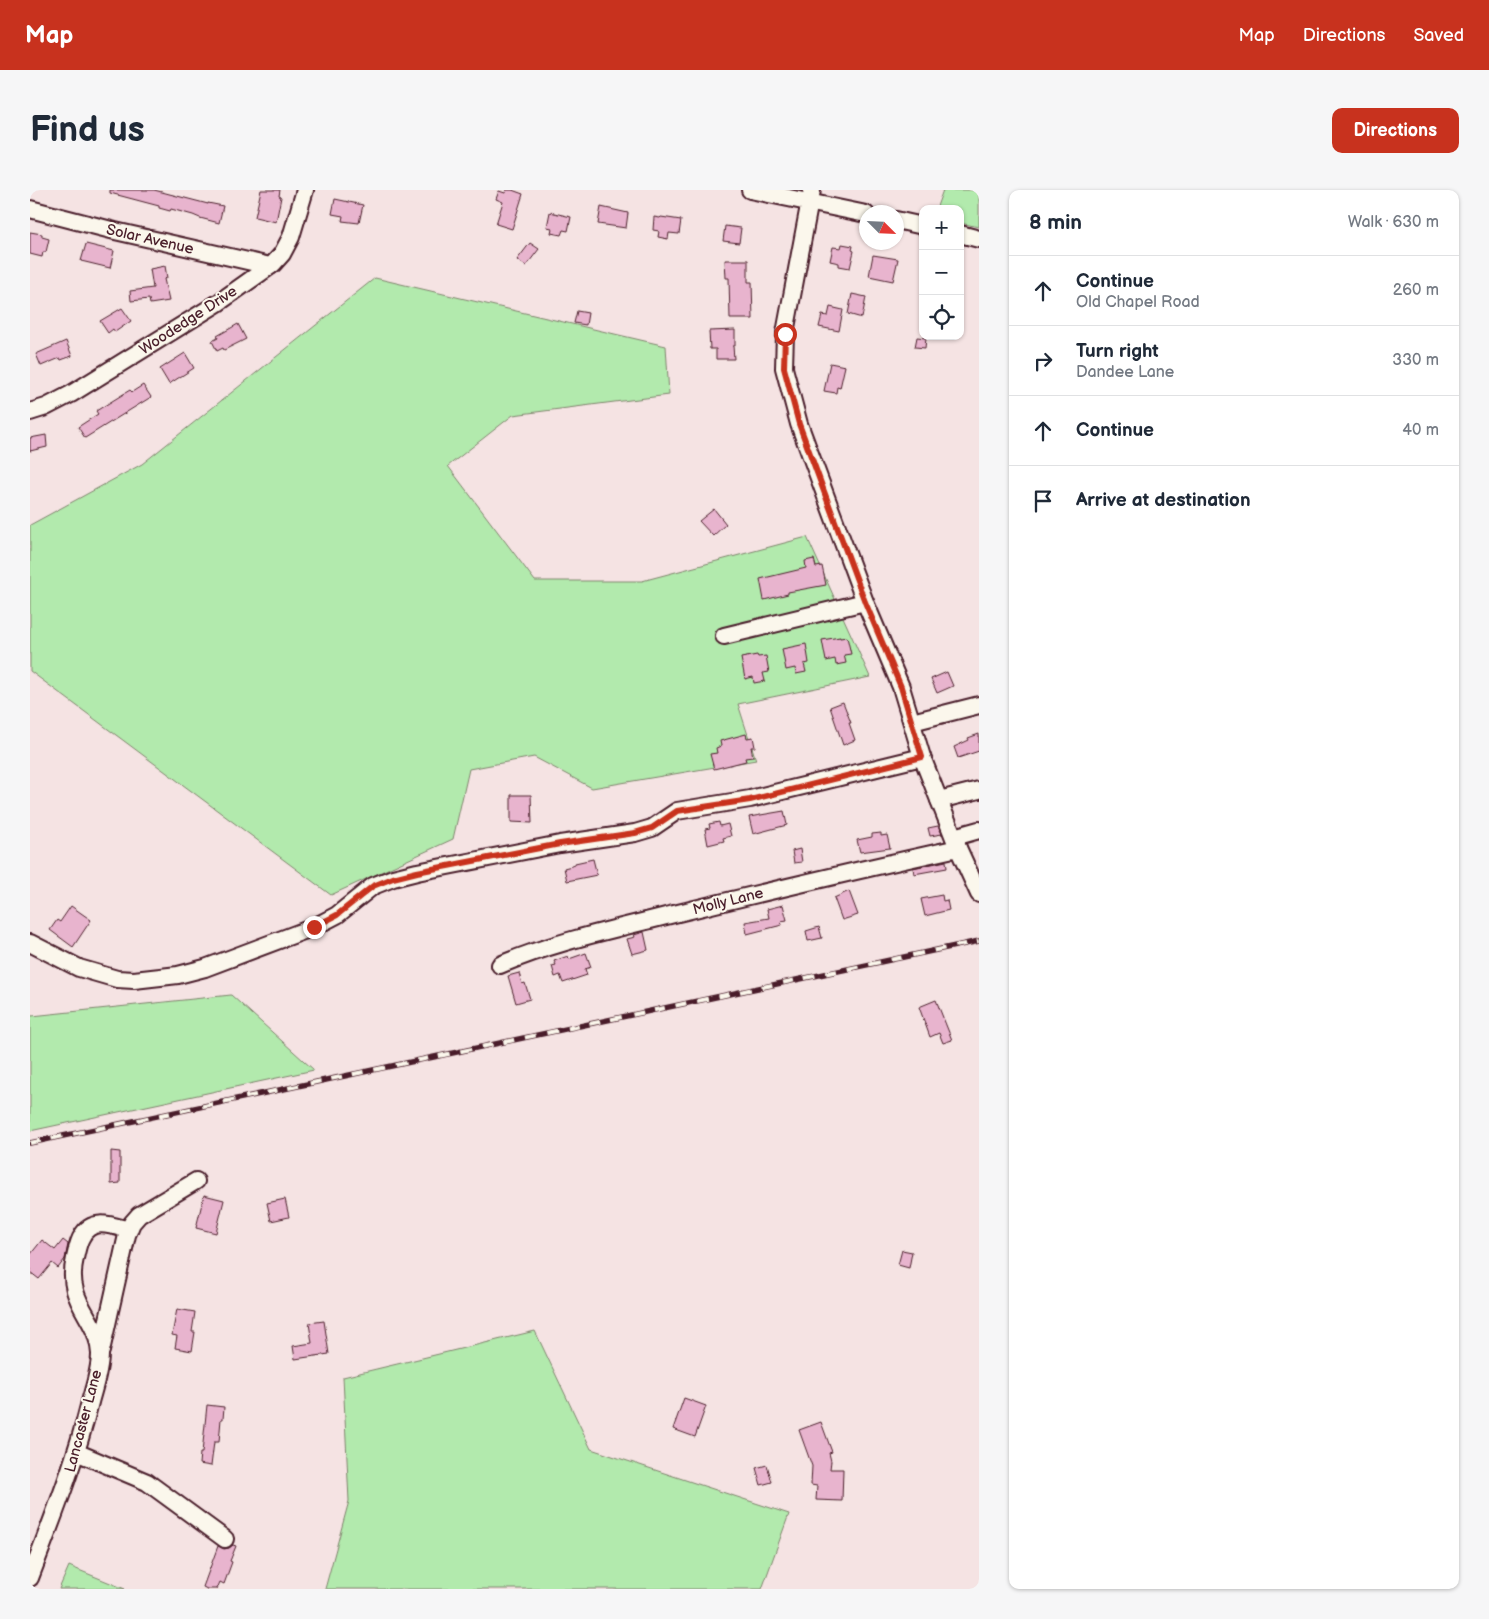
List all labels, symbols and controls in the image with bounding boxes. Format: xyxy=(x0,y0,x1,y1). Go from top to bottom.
text: Map xyxy=(25,21,73,50)
text: Map xyxy=(1239,25,1275,46)
text: Directions xyxy=(1303,25,1385,46)
text: Saved xyxy=(1413,25,1464,46)
button: Directions xyxy=(1332,108,1459,153)
text: Find us xyxy=(30,109,145,152)
north arrow xyxy=(859,205,904,250)
map controls xyxy=(919,205,964,340)
button: + xyxy=(919,205,964,250)
text: 8 min xyxy=(1029,210,1082,235)
text: Walk · 630 m xyxy=(1348,213,1439,232)
street label: Solar Avenue xyxy=(104,220,196,259)
button: − xyxy=(919,250,964,295)
text: Continue xyxy=(1076,270,1154,293)
icon: ahead xyxy=(1029,277,1057,305)
text: 260 m xyxy=(1393,281,1439,300)
street label: Woodedge Drive xyxy=(136,282,241,359)
text: Old Chapel Road xyxy=(1076,293,1200,312)
button: locate xyxy=(919,295,964,340)
route start xyxy=(774,323,797,346)
text: Turn right xyxy=(1076,340,1159,363)
icon: right xyxy=(1029,347,1057,375)
text: 330 m xyxy=(1392,351,1439,370)
text: Dandee Lane xyxy=(1076,363,1174,382)
icon: ahead xyxy=(1029,417,1057,445)
text: Continue xyxy=(1076,419,1154,442)
text: 40 m xyxy=(1402,421,1439,440)
icon: arrive xyxy=(1029,487,1057,515)
text: Arrive at destination xyxy=(1076,489,1251,512)
street label: Molly Lane xyxy=(691,884,765,919)
route end xyxy=(303,916,326,939)
street label: Lancaster Lane xyxy=(61,1368,106,1475)

